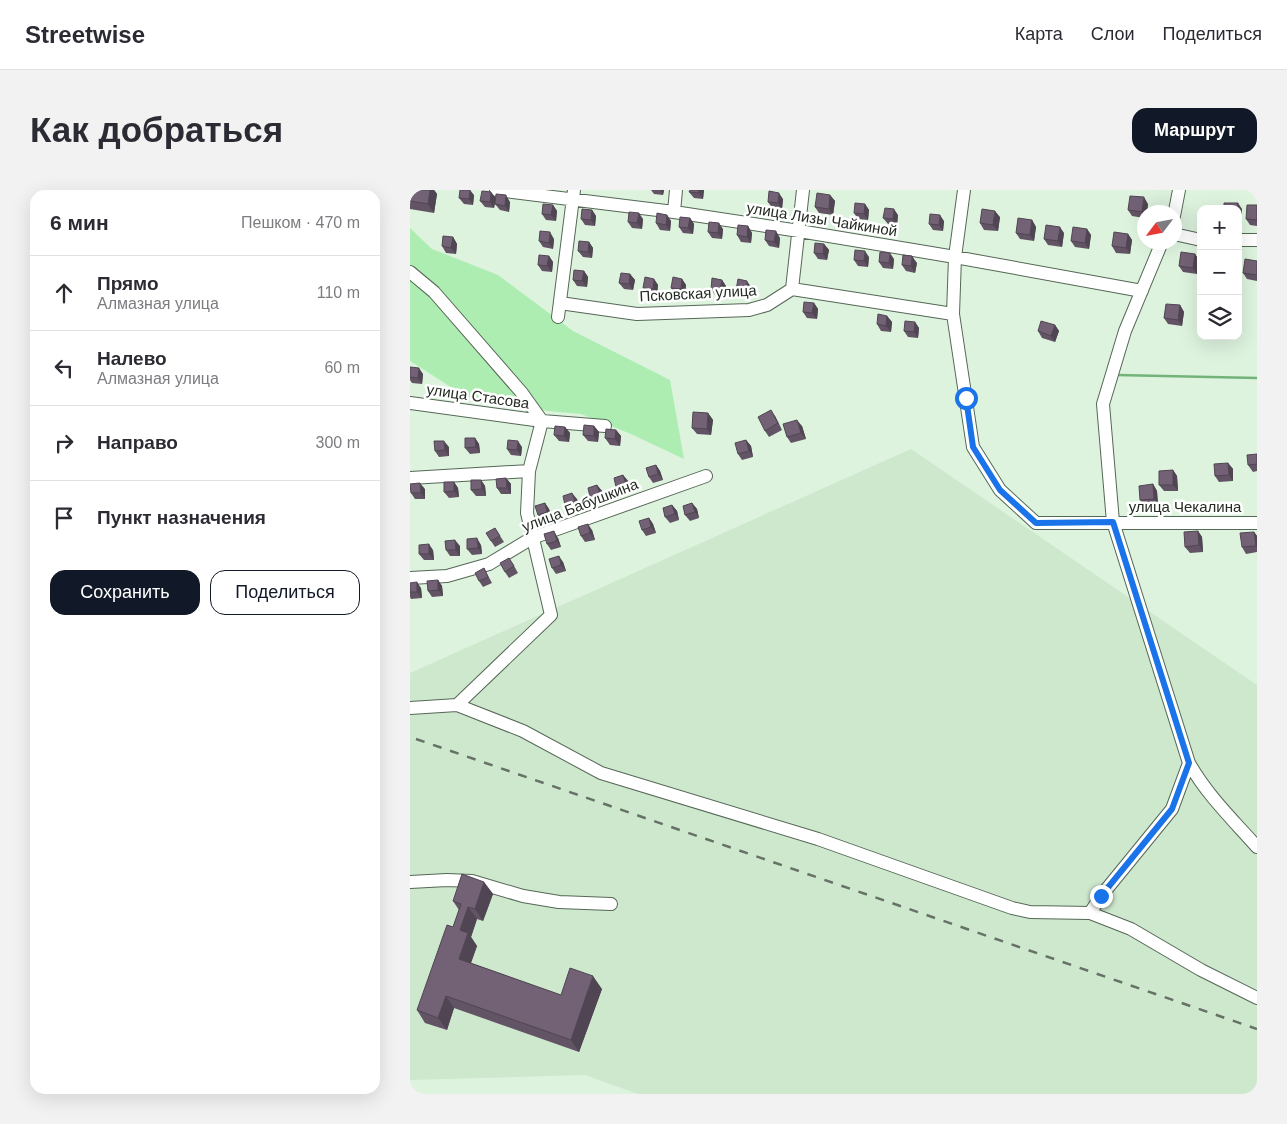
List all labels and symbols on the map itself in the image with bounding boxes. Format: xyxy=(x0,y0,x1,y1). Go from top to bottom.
street label: улица Лизы Чайкиной xyxy=(746,199,898,239)
north arrow xyxy=(1137,205,1182,250)
street label: Псковская улица xyxy=(639,281,758,305)
street label: улица Стасова xyxy=(426,380,531,412)
route start xyxy=(955,387,978,410)
street label: улица Бабушкина xyxy=(520,475,641,535)
street label: улица Чекалина xyxy=(1129,498,1242,515)
route end xyxy=(1090,885,1113,908)

